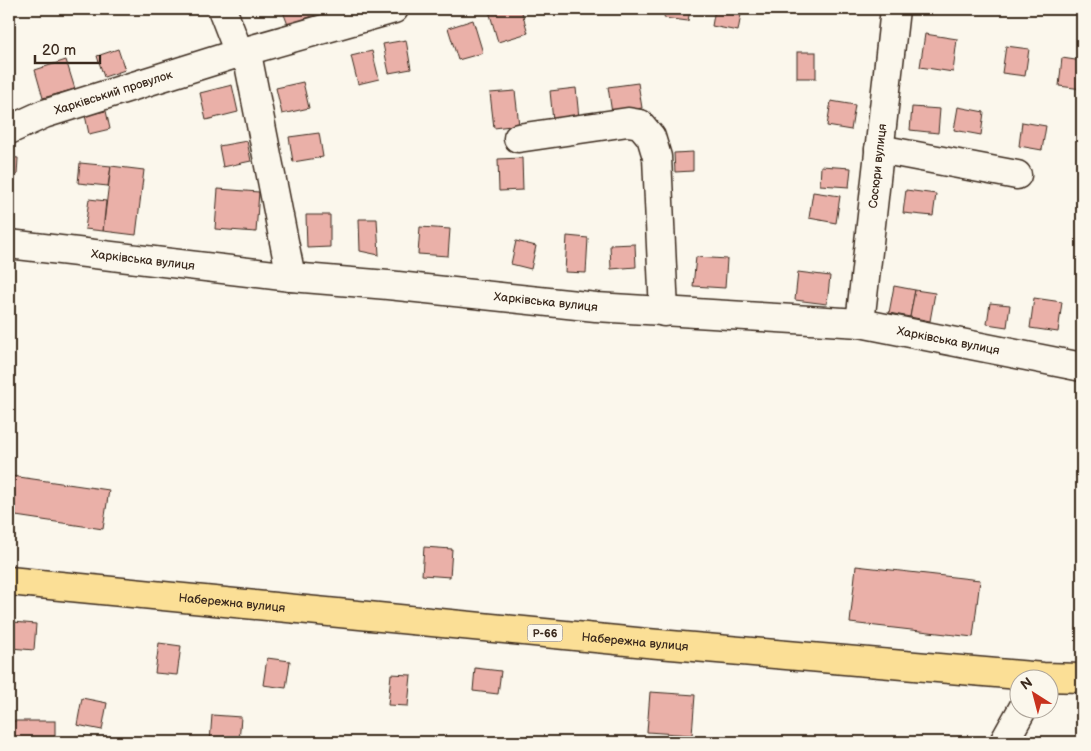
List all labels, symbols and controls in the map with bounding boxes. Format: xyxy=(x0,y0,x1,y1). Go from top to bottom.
scale bar xyxy=(35,32,100,64)
text: 20 m xyxy=(42,41,76,60)
street label: Харківський провулок xyxy=(52,67,175,118)
street label: Сосюри вулиця xyxy=(866,123,890,209)
street label: Харківська вулиця xyxy=(90,247,196,274)
street label: Харківська вулиця xyxy=(493,289,599,315)
street label: Харківська вулиця xyxy=(896,324,1001,359)
street label: Набережна вулиця xyxy=(178,591,286,616)
road number: Р-66 xyxy=(528,624,562,641)
street label: Набережна вулиця xyxy=(581,630,689,655)
north arrow xyxy=(1008,668,1058,718)
text: N xyxy=(1017,674,1036,694)

